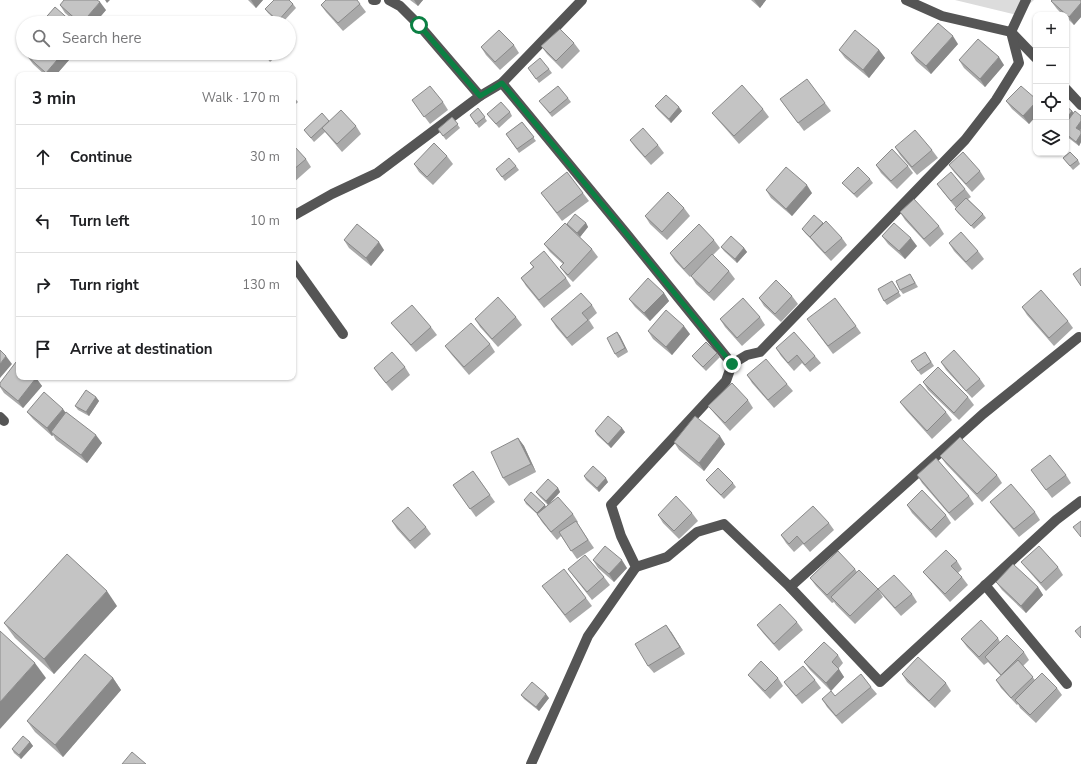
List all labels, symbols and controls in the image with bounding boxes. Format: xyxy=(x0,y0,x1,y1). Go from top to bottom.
map controls xyxy=(1033,12,1069,156)
button: + xyxy=(1033,12,1069,48)
search box xyxy=(16,16,296,60)
route start xyxy=(410,16,428,34)
icon: search xyxy=(30,27,52,49)
text: Search here xyxy=(62,28,142,48)
button: − xyxy=(1033,48,1069,84)
button: locate xyxy=(1033,84,1069,120)
text: 3 min xyxy=(32,87,76,110)
text: Walk · 170 m xyxy=(202,89,280,107)
button: layers xyxy=(1033,120,1069,156)
icon: ahead xyxy=(32,146,54,168)
text: Continue xyxy=(70,147,132,167)
text: 30 m xyxy=(250,148,280,166)
icon: left xyxy=(32,210,54,232)
text: Turn left xyxy=(70,211,129,231)
text: 10 m xyxy=(250,212,280,230)
icon: right xyxy=(32,274,54,296)
text: Turn right xyxy=(70,275,139,295)
text: 130 m xyxy=(242,276,280,294)
icon: arrive xyxy=(32,338,54,360)
text: Arrive at destination xyxy=(70,339,213,359)
route end xyxy=(723,355,741,373)

